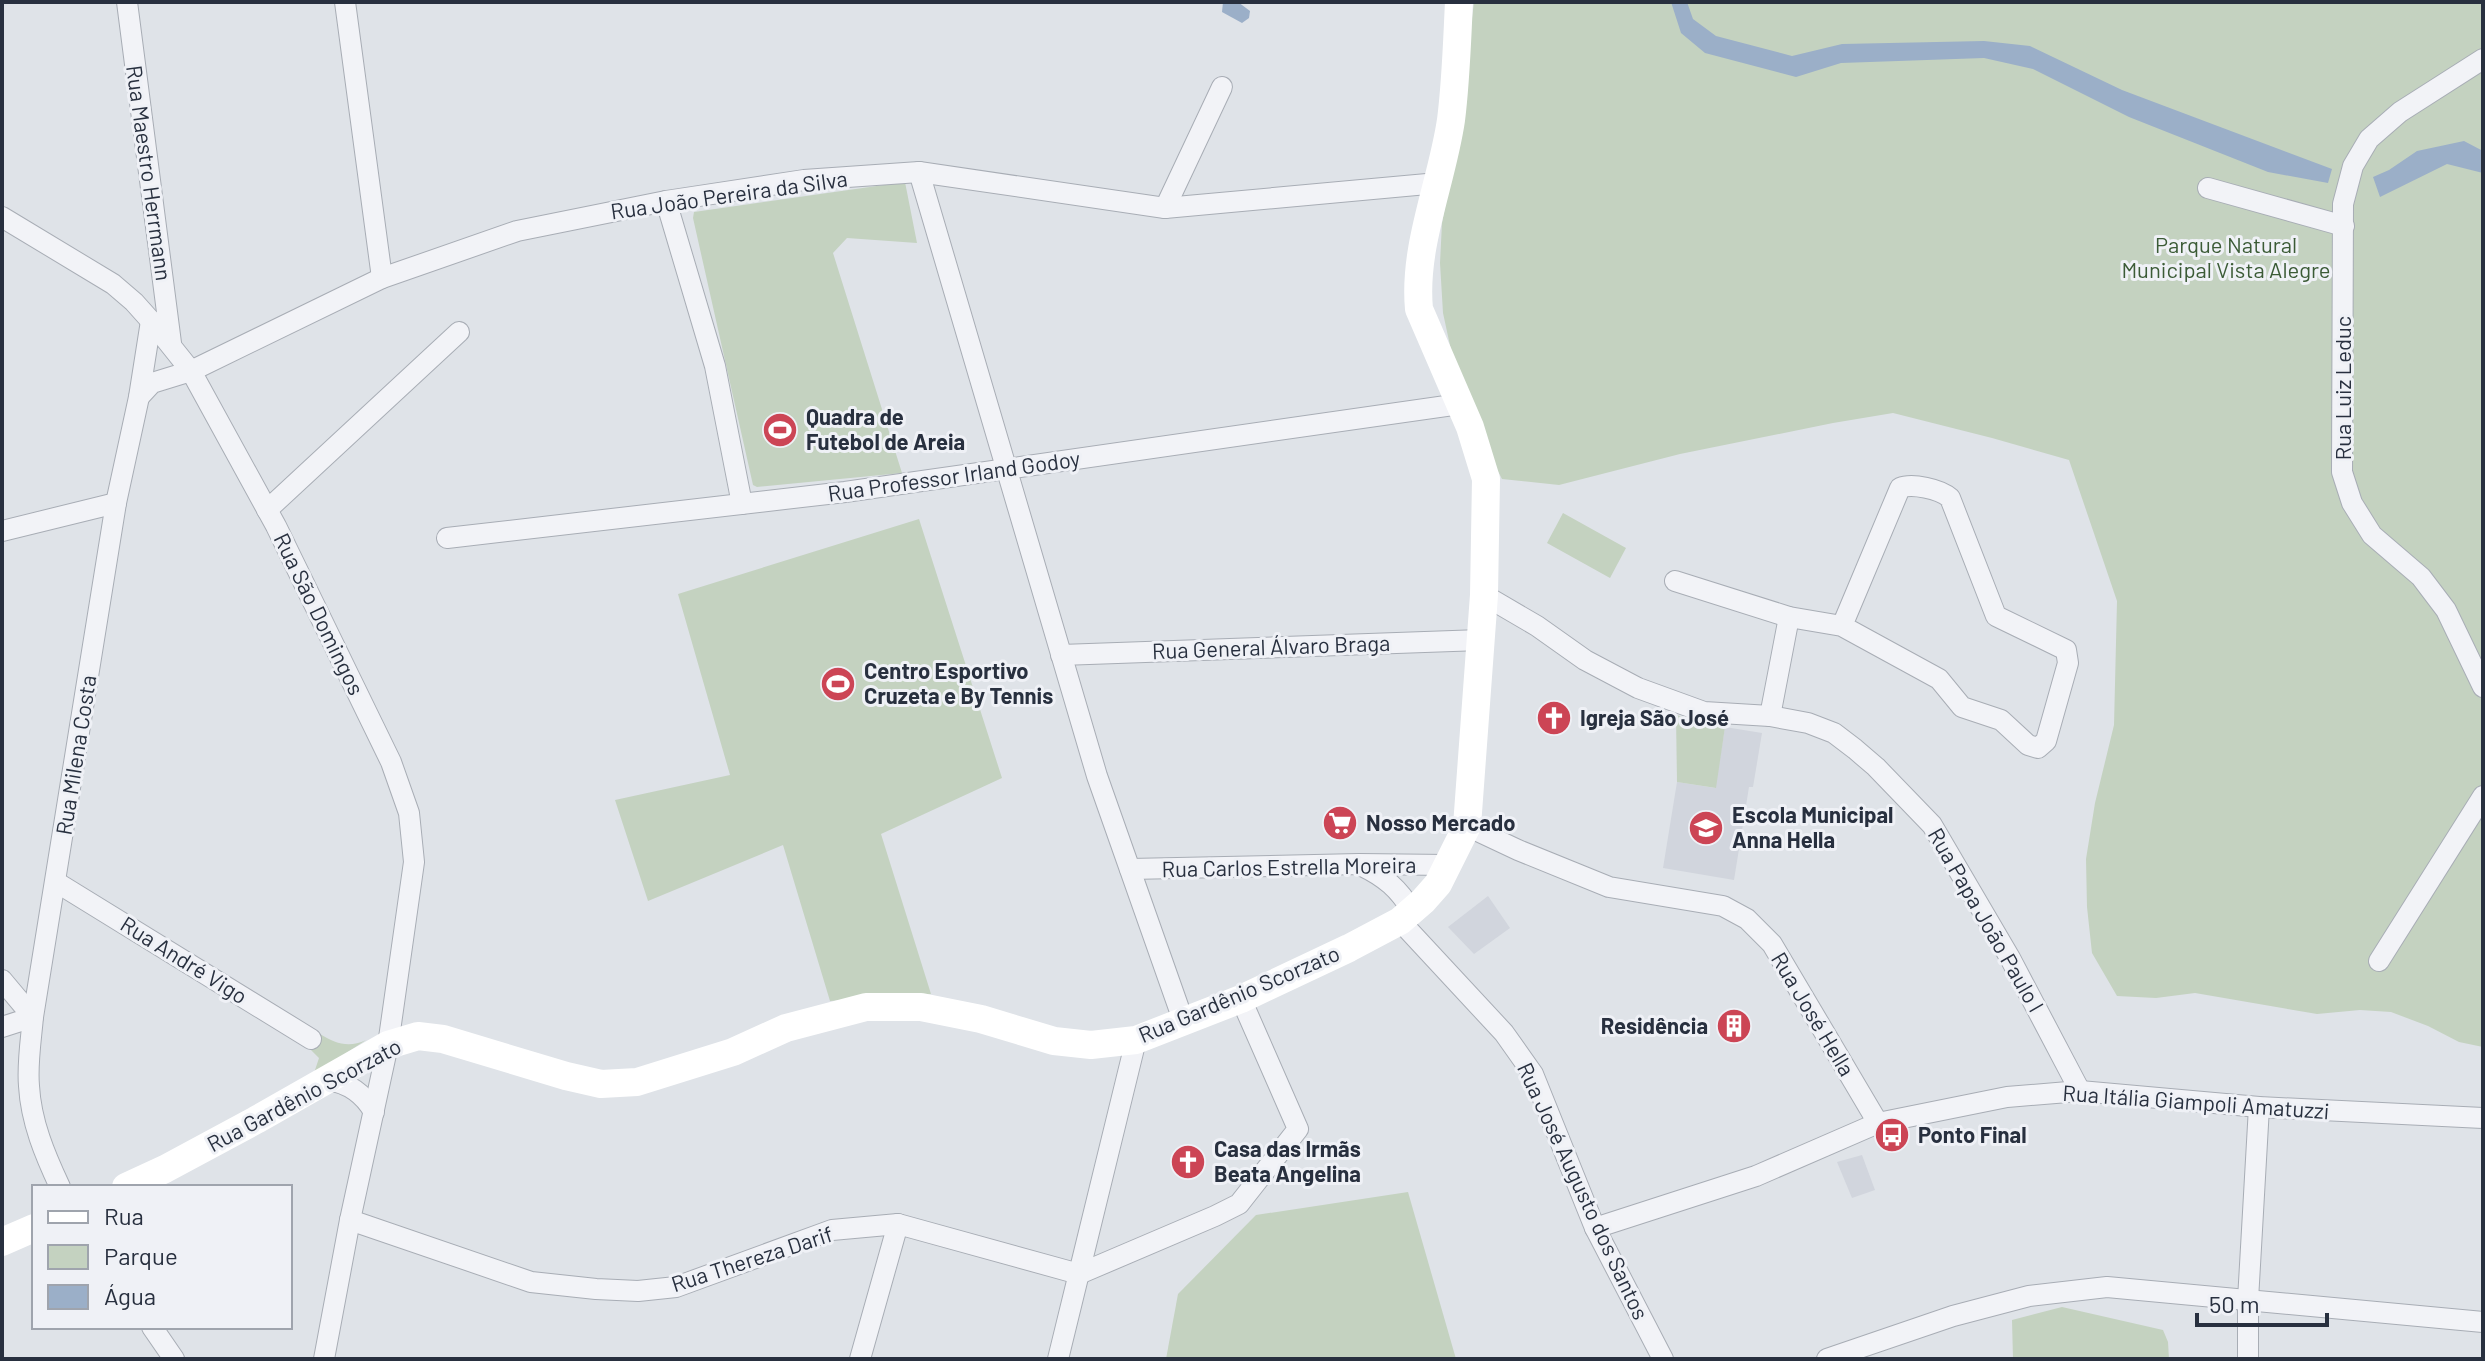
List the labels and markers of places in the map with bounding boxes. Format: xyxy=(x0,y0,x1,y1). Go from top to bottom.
place label: Quadra de Futebol de Areia xyxy=(806,403,965,454)
sports icon: Quadra de Futebol de Areia xyxy=(761,411,799,449)
place label: Centro Esportivo Cruzeta e By Tennis xyxy=(864,657,1053,708)
sports icon: Centro Esportivo Cruzeta e By Tennis xyxy=(819,665,857,703)
church icon: Igreja São José xyxy=(1535,699,1573,737)
place label: Igreja São José xyxy=(1580,704,1729,730)
place label: Escola Municipal Anna Hella xyxy=(1732,801,1893,852)
supermarket icon: Nosso Mercado xyxy=(1321,804,1359,842)
place label: Nosso Mercado xyxy=(1366,809,1516,835)
school or university icon: Escola Municipal Anna Hella xyxy=(1687,809,1725,847)
building icon: Residência xyxy=(1715,1007,1753,1045)
place label: Residência xyxy=(1601,1012,1708,1038)
bus stop icon: Ponto Final xyxy=(1873,1116,1911,1154)
place label: Ponto Final xyxy=(1918,1121,2027,1147)
place label: Casa das Irmãs Beata Angelina xyxy=(1214,1135,1361,1186)
church icon: Casa das Irmãs Beata Angelina xyxy=(1169,1143,1207,1181)

